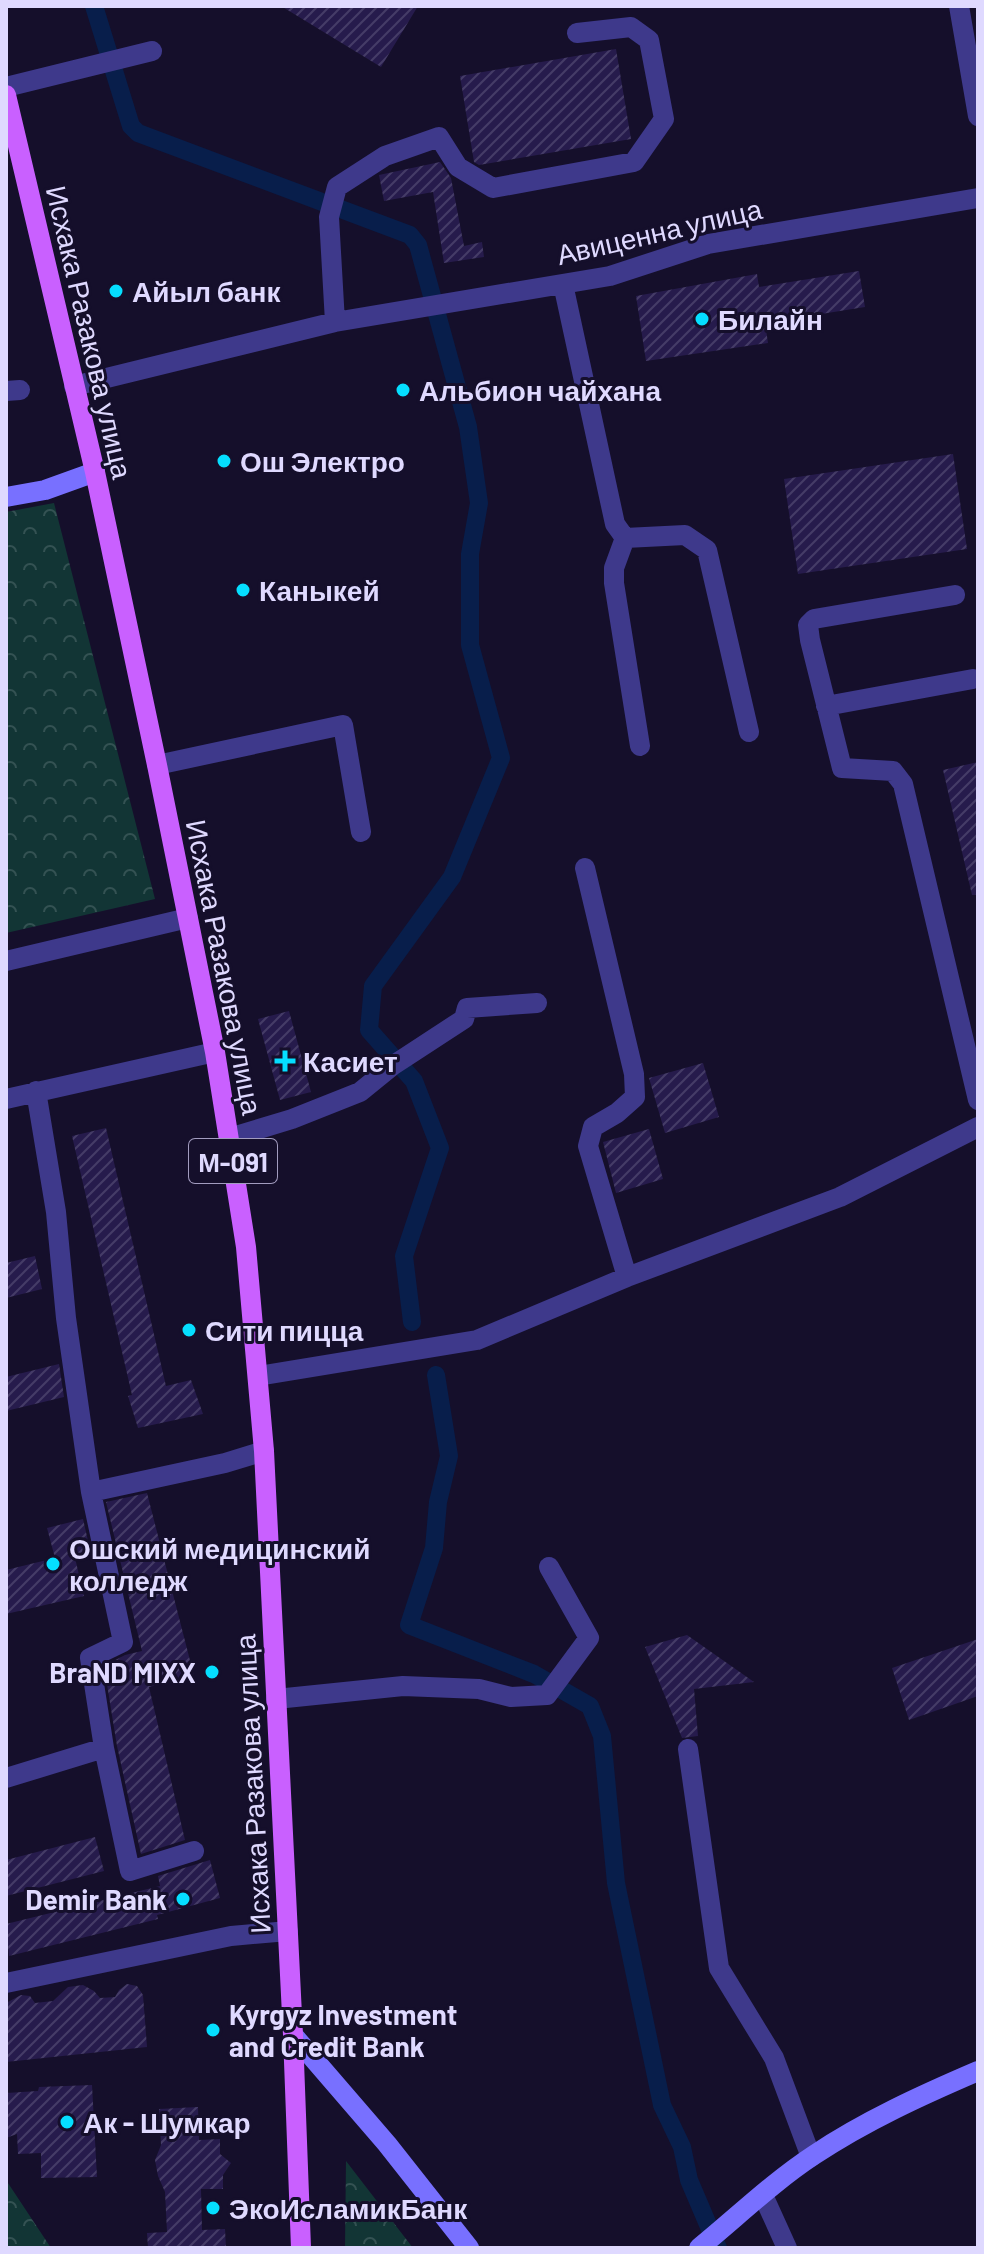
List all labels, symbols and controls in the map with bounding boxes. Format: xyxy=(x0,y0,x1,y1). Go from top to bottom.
street label: Исхака Разакова улица xyxy=(40,182,140,482)
street label: Авиценна улица xyxy=(553,191,765,271)
place label: Айыл банк xyxy=(132,274,282,308)
marker: Айыл банк xyxy=(107,282,125,300)
place label: Билайн xyxy=(718,302,823,336)
marker: Билайн xyxy=(693,310,711,328)
place label: Альбион чайхана xyxy=(419,373,661,407)
marker: Альбион чайхана xyxy=(394,381,412,399)
place label: Ош Электро xyxy=(240,444,405,478)
marker: Ош Электро xyxy=(215,452,233,470)
place label: Каныкей xyxy=(259,573,380,607)
marker: Каныкей xyxy=(234,581,252,599)
street label: Исхака Разакова улица xyxy=(180,817,270,1118)
place label: Касиет xyxy=(303,1044,398,1078)
marker: Касиет xyxy=(274,1050,296,1072)
road number: М-091 xyxy=(189,1139,277,1183)
place label: Сити пицца xyxy=(205,1313,364,1347)
marker: Сити пицца xyxy=(180,1321,198,1339)
place label: Ошский медицинский колледж xyxy=(69,1531,370,1597)
marker: Ошский медицинский колледж xyxy=(44,1555,62,1573)
street label: Исхака Разакова улица xyxy=(227,1633,277,1935)
place label: BraND MIXX xyxy=(49,1655,196,1689)
marker: BraND MIXX xyxy=(203,1663,221,1681)
place label: Demir Bank xyxy=(25,1882,167,1916)
marker: Demir Bank xyxy=(174,1890,192,1908)
place label: Kyrgyz Investment and Credit Bank xyxy=(229,1997,458,2063)
marker: Kyrgyz Investment and Credit Bank xyxy=(204,2021,222,2039)
place label: Ак - Шумкар xyxy=(83,2105,251,2139)
marker: Ак - Шумкар xyxy=(58,2113,76,2131)
place label: ЭкоИсламикБанк xyxy=(229,2191,468,2225)
marker: ЭкоИсламикБанк xyxy=(204,2199,222,2217)

